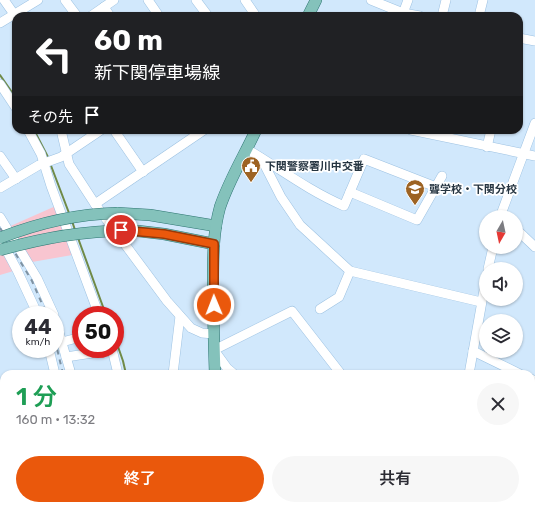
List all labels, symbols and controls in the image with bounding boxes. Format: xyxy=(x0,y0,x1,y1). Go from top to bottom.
text: 60 m xyxy=(94,24,163,57)
icon: left xyxy=(28,28,80,80)
text: 新下関停車場線 xyxy=(94,62,220,84)
icon: arrive xyxy=(81,104,103,126)
text: その先 xyxy=(28,108,73,126)
public building icon: 下関警察署川中交番 xyxy=(240,155,262,183)
place label: 下関警察署川中交番 xyxy=(265,160,364,173)
school or university icon: 聾学校・下関分校 xyxy=(404,178,426,206)
place label: 聾学校・下関分校 xyxy=(429,183,517,196)
north arrow xyxy=(479,210,523,254)
map controls xyxy=(479,210,523,358)
pin xyxy=(104,213,138,247)
icon: arrive xyxy=(110,219,132,241)
button: sound xyxy=(479,262,523,306)
position arrow xyxy=(193,284,235,326)
speed limit sign: 50 xyxy=(72,306,124,358)
button: layers xyxy=(479,314,523,358)
text: 44 xyxy=(24,315,52,339)
text: km/h xyxy=(26,336,50,348)
text: 1 分 xyxy=(16,383,57,411)
button: close xyxy=(477,383,519,425)
text: 160 m · 13:32 xyxy=(16,412,95,427)
button: 終了 xyxy=(16,456,264,502)
button: 共有 xyxy=(272,456,519,502)

